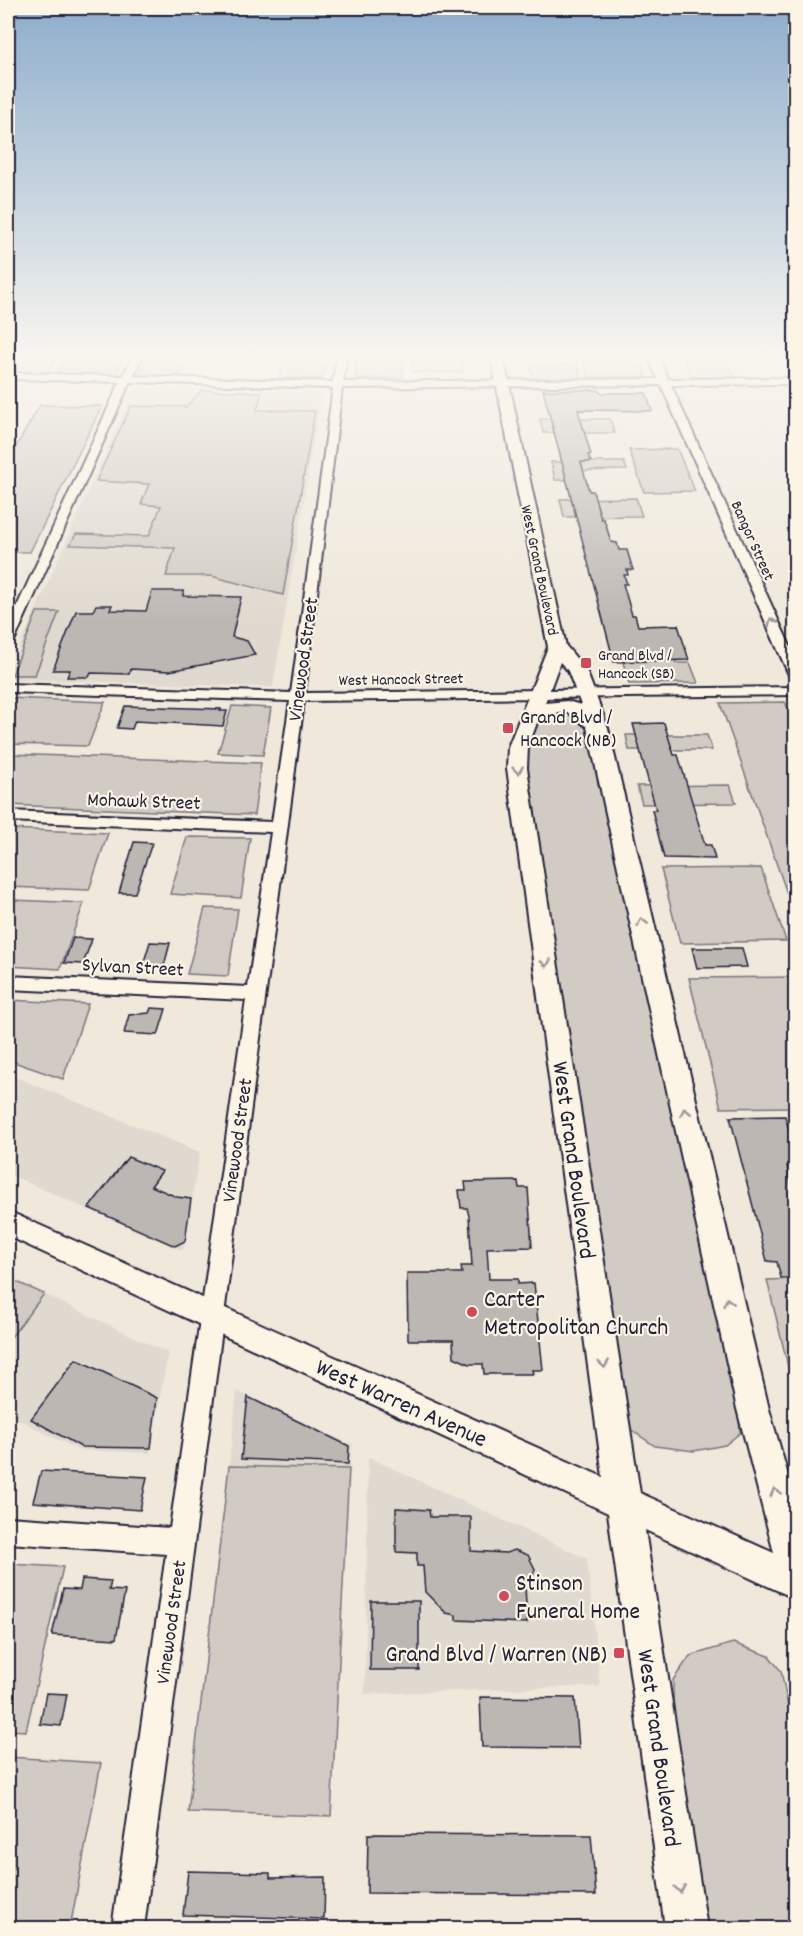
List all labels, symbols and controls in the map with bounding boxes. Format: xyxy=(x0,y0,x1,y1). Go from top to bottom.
street label: Bangor Street xyxy=(724,497,780,585)
street label: West Grand Boulevard xyxy=(514,503,564,638)
street label: Vinewood Street xyxy=(282,596,328,723)
one-way arrow xyxy=(767,617,779,628)
place label: Grand Blvd / Hancock (SB) xyxy=(598,645,674,686)
marker: Grand Blvd / Hancock (SB) xyxy=(579,656,593,670)
street label: West Hancock Street xyxy=(338,668,464,693)
place label: Grand Blvd / Hancock (NB) xyxy=(520,705,616,756)
marker: Grand Blvd / Hancock (NB) xyxy=(501,721,515,735)
one-way arrow xyxy=(511,765,524,774)
street label: Mohawk Street xyxy=(87,787,201,819)
one-way arrow xyxy=(636,917,649,927)
street label: Sylvan Street xyxy=(81,952,184,986)
one-way arrow xyxy=(540,958,552,967)
street label: West Grand Boulevard xyxy=(541,1060,603,1261)
street label: Vinewood Street xyxy=(216,1077,262,1204)
one-way arrow xyxy=(680,1107,693,1117)
place label: Carter Metropolitan Church xyxy=(484,1284,668,1346)
one-way arrow xyxy=(723,1297,736,1307)
marker: Carter Metropolitan Church xyxy=(465,1305,479,1319)
street label: West Warren Avenue xyxy=(310,1352,492,1458)
one-way arrow xyxy=(598,1359,610,1368)
one-way arrow xyxy=(770,1487,782,1497)
street label: Vinewood Street xyxy=(150,1559,196,1686)
place label: Stinson Funeral Home xyxy=(516,1568,640,1630)
marker: Stinson Funeral Home xyxy=(497,1589,511,1603)
place label: Grand Blvd / Warren (NB) xyxy=(385,1639,607,1673)
marker: Grand Blvd / Warren (NB) xyxy=(612,1646,626,1660)
street label: West Grand Boulevard xyxy=(626,1648,688,1849)
one-way arrow xyxy=(674,1885,686,1894)

